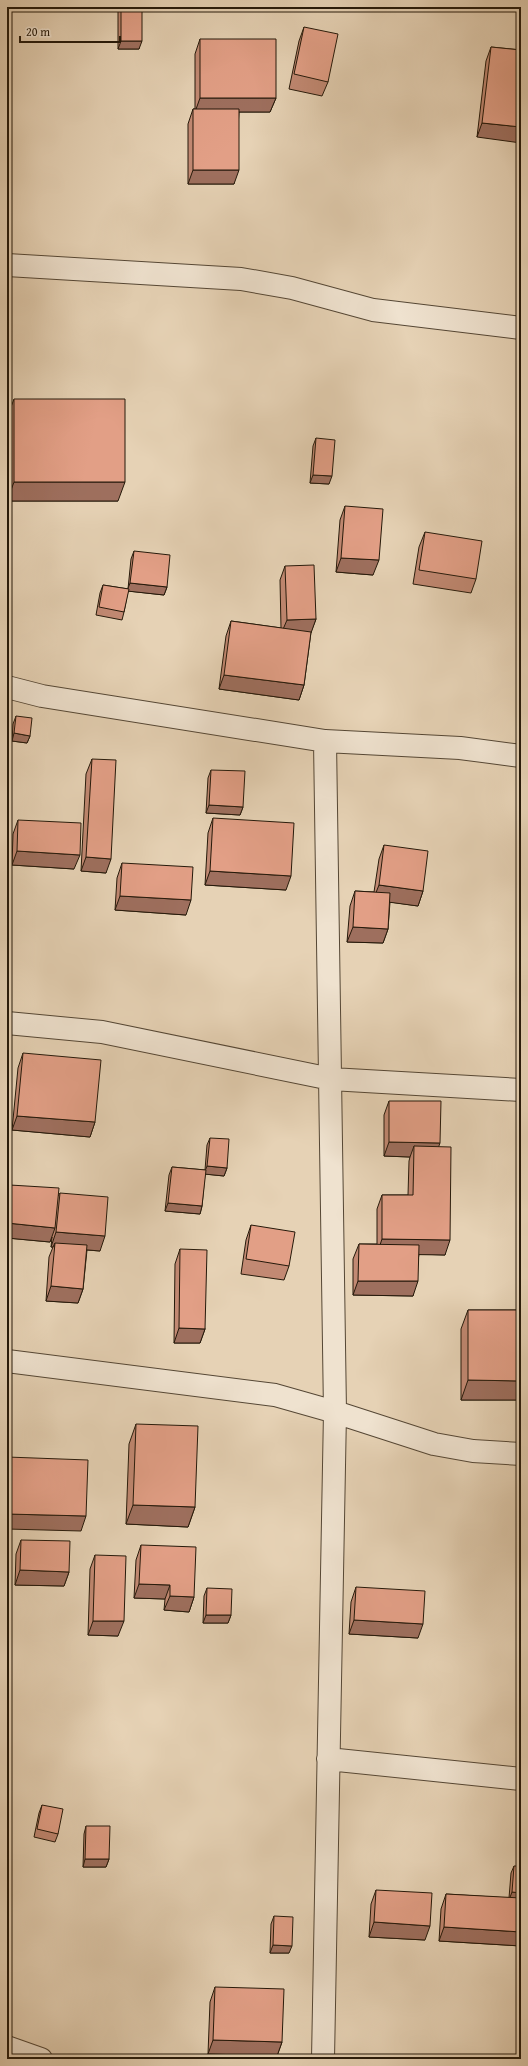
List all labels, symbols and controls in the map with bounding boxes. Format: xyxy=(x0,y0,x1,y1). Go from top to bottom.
scale bar xyxy=(20,18,120,44)
text: 20 m xyxy=(26,23,50,40)

